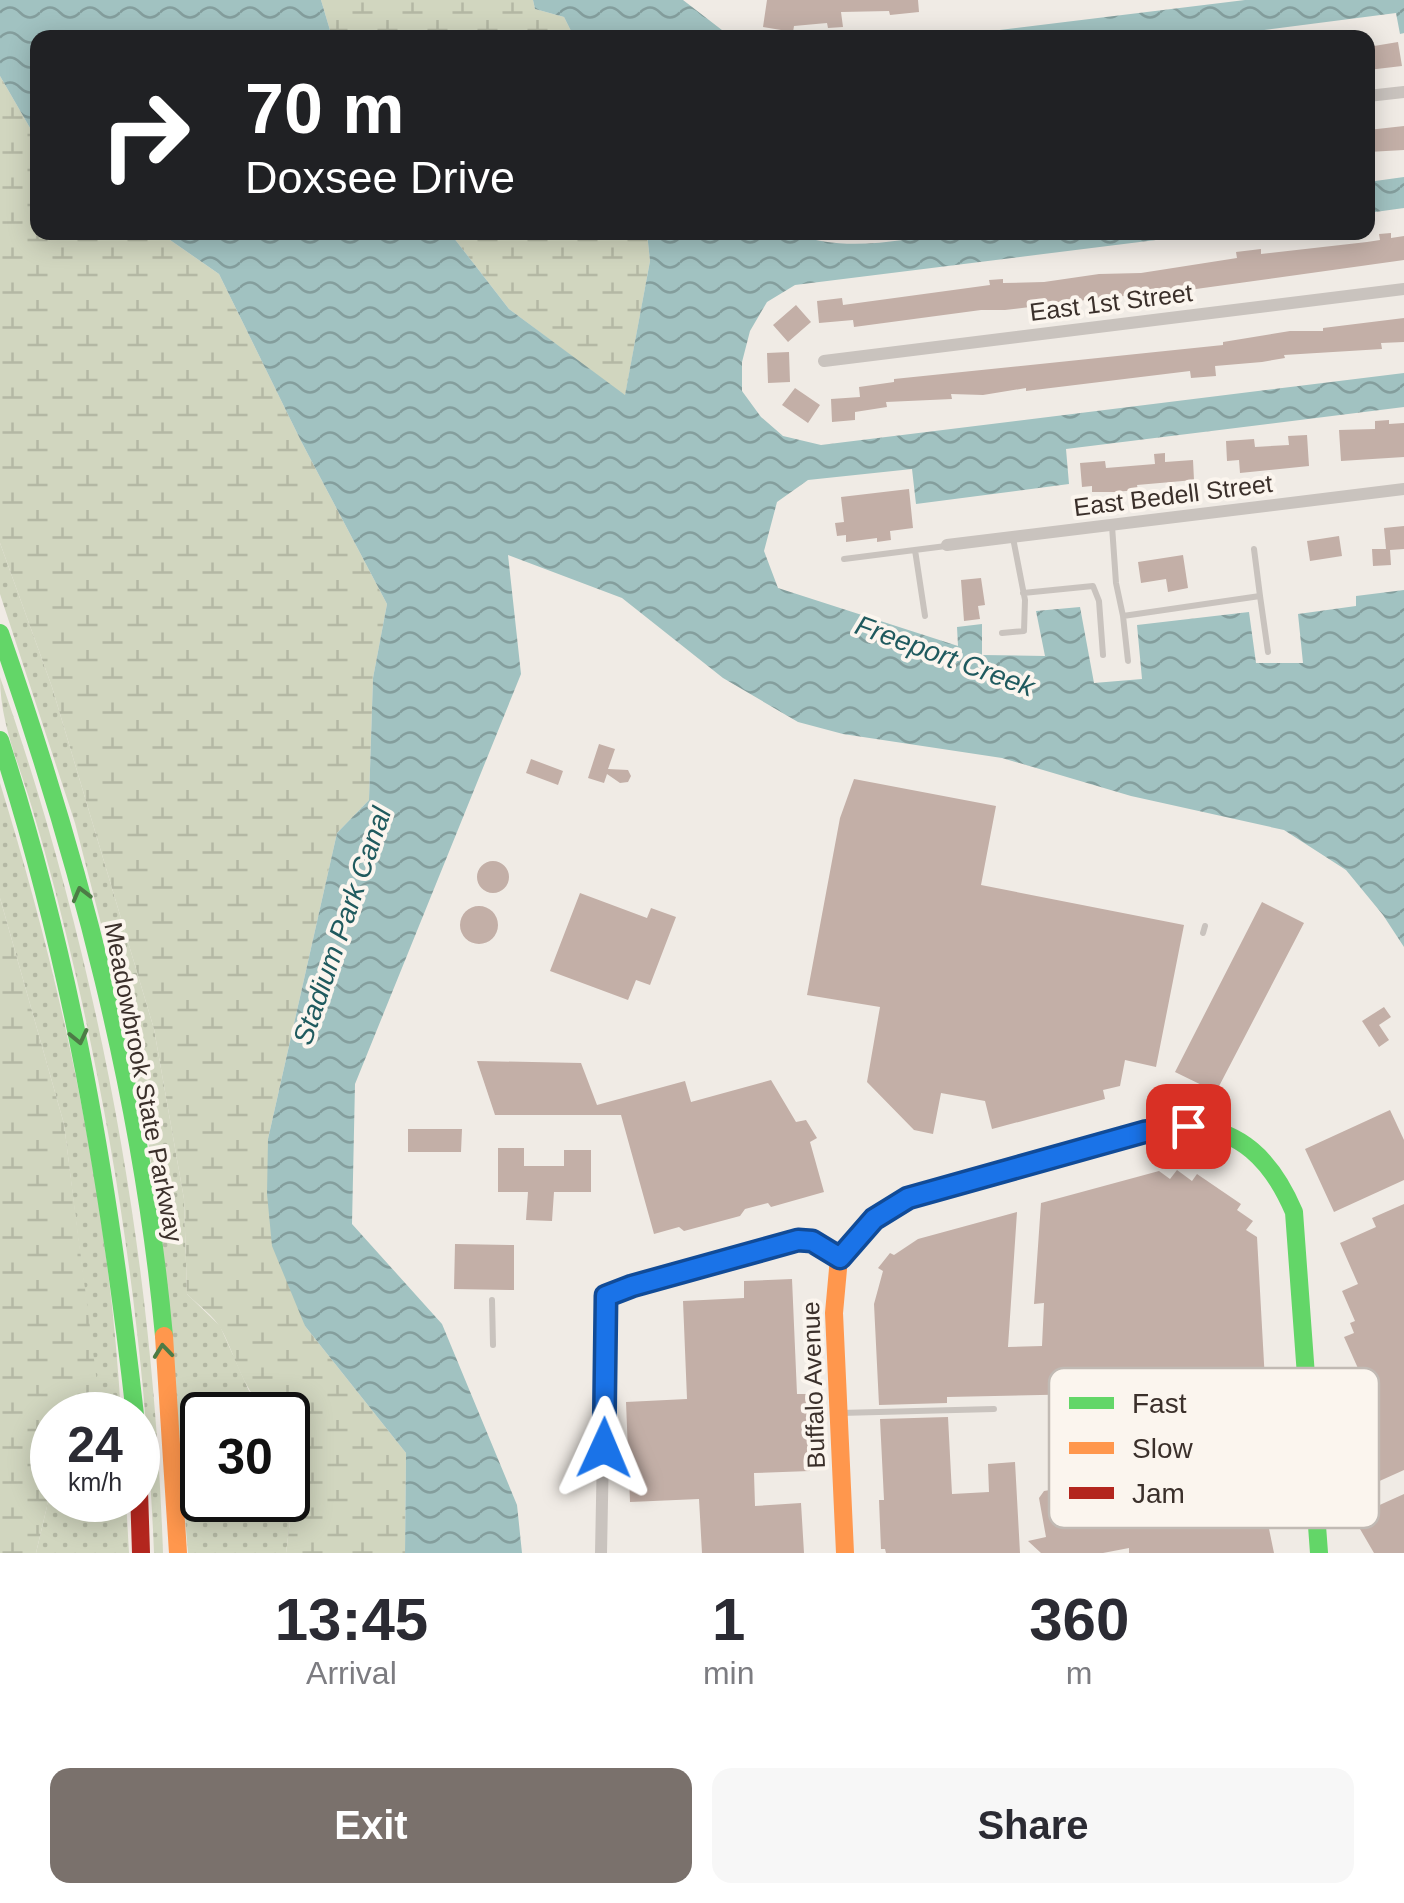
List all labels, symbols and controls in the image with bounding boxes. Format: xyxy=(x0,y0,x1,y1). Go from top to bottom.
icon: right xyxy=(80,70,210,200)
text: 70 m xyxy=(245,70,405,148)
text: Doxsee Drive xyxy=(245,152,515,203)
street label: East 1st Street xyxy=(1028,278,1194,326)
street label: East Bedell Street xyxy=(1072,469,1274,521)
water label: Freeport Creek xyxy=(851,609,1041,703)
water label: Stadium Park Canal xyxy=(287,803,397,1049)
one-way arrow xyxy=(71,886,92,903)
street label: Meadowbrook State Parkway xyxy=(99,920,189,1245)
one-way arrow xyxy=(67,1028,88,1045)
pin xyxy=(1146,1084,1231,1169)
icon: arrive xyxy=(1161,1099,1216,1154)
street label: Buffalo Avenue xyxy=(796,1301,830,1469)
one-way arrow xyxy=(153,1343,174,1359)
legend xyxy=(1049,1368,1379,1528)
text: Fast xyxy=(1132,1388,1187,1419)
speed limit sign: 30 xyxy=(180,1392,310,1522)
position arrow xyxy=(552,1396,656,1500)
text: 24 xyxy=(67,1417,123,1473)
text: Slow xyxy=(1132,1433,1193,1464)
text: km/h xyxy=(68,1468,122,1496)
text: Jam xyxy=(1132,1478,1185,1509)
text: 13:45 xyxy=(275,1586,428,1653)
text: 1 xyxy=(712,1586,745,1653)
text: 360 xyxy=(1029,1586,1129,1653)
text: Arrival xyxy=(306,1655,397,1691)
text: min xyxy=(703,1655,754,1691)
text: m xyxy=(1066,1655,1093,1691)
button: Exit xyxy=(50,1768,692,1883)
button: Share xyxy=(712,1768,1354,1883)

